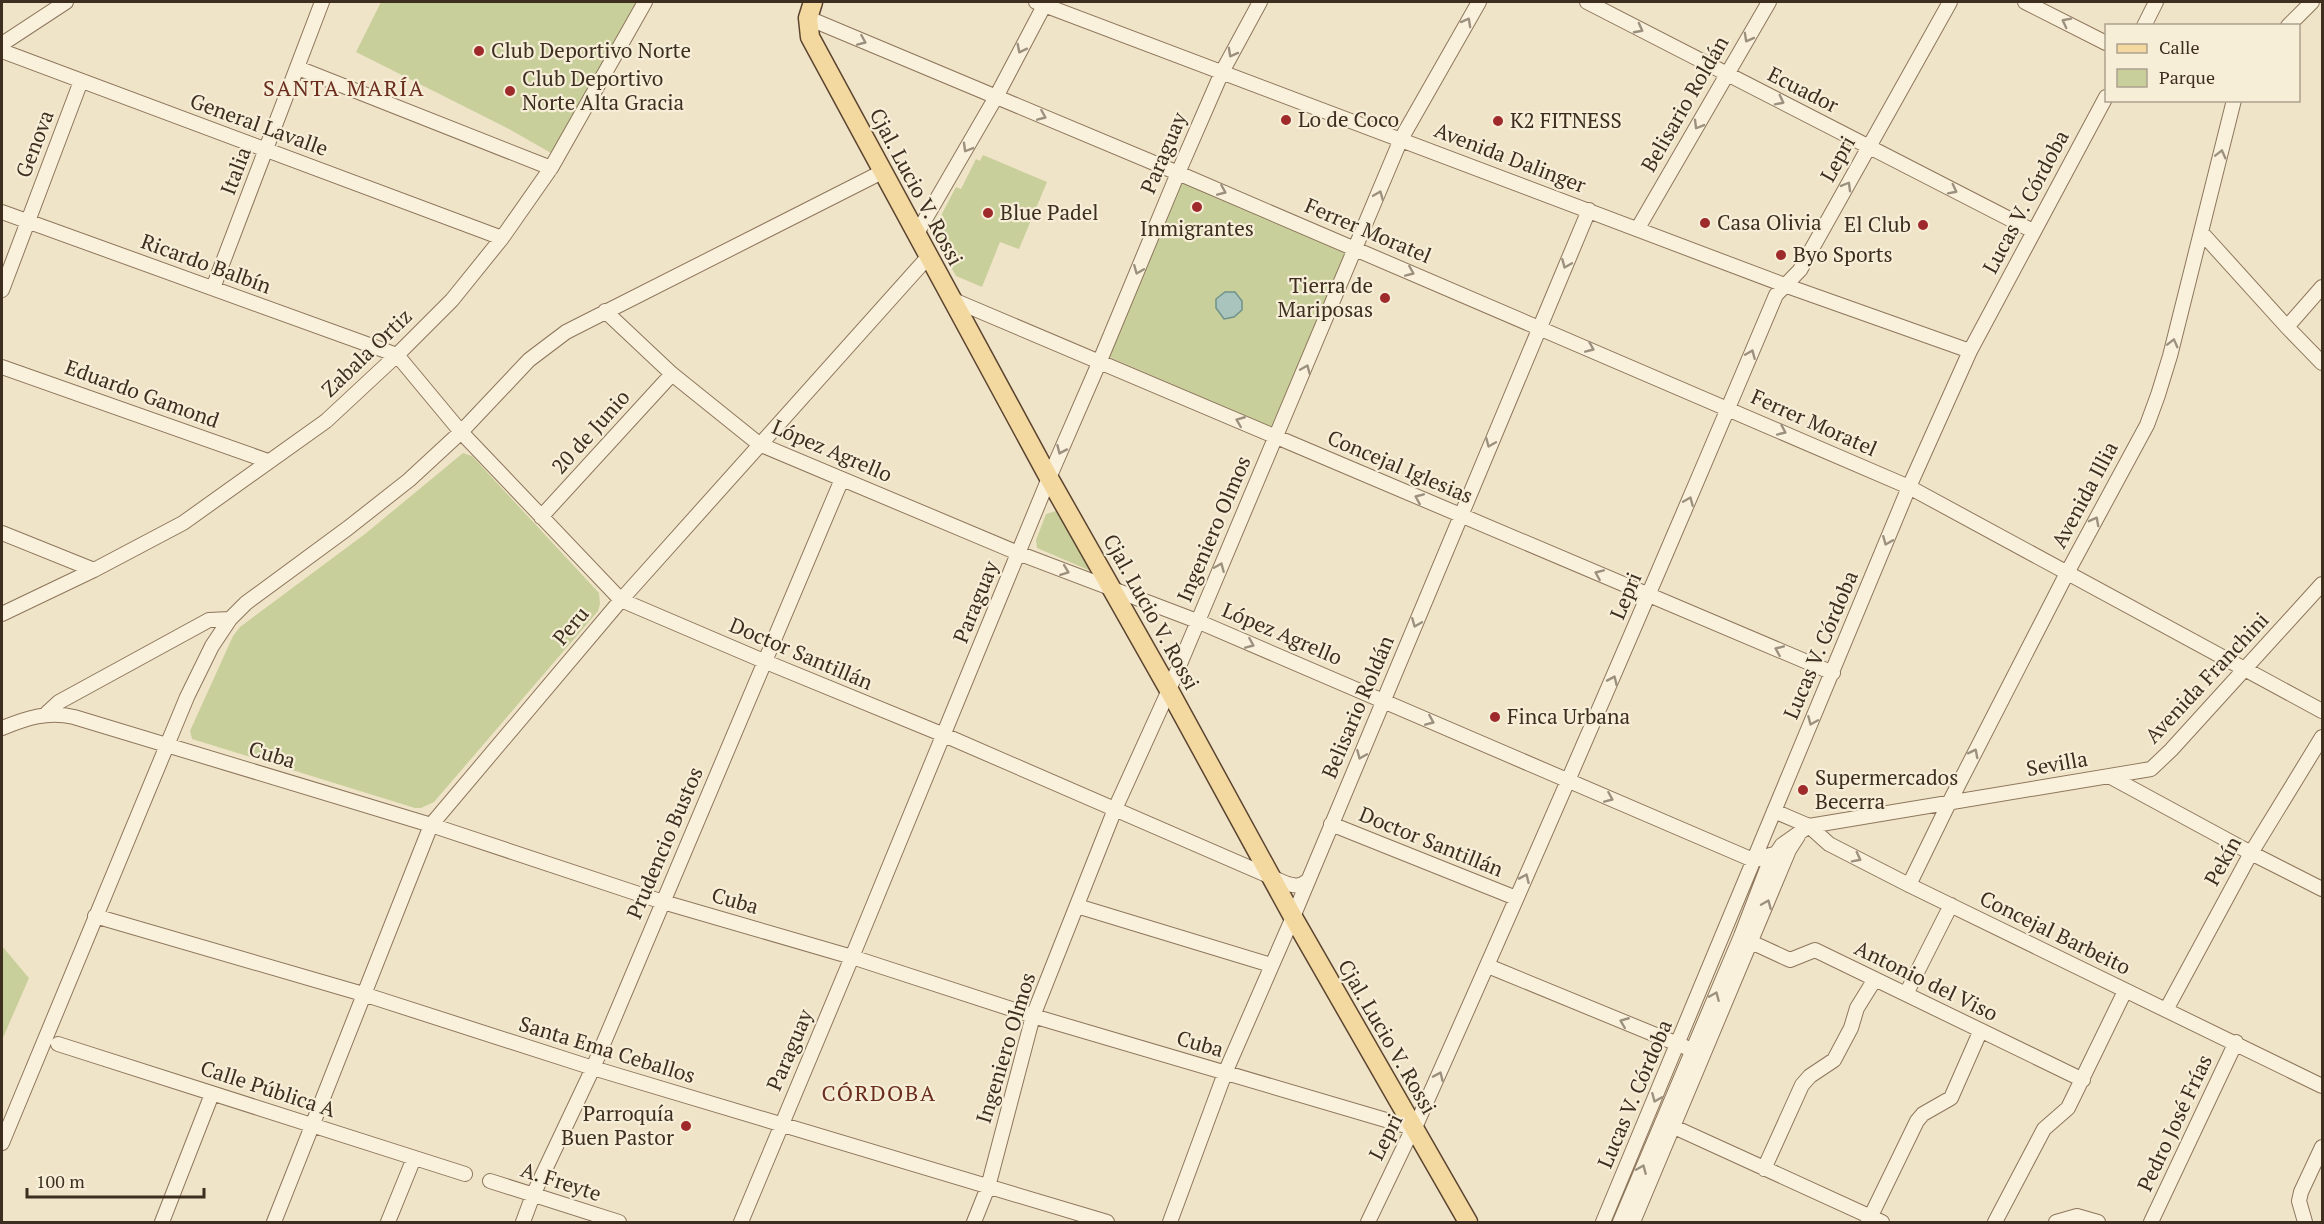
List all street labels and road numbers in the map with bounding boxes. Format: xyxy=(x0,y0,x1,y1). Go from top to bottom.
street label: Belisario Roldán xyxy=(1634,30,1735,177)
street label: Ecuador xyxy=(1763,59,1844,119)
street label: General Lavalle xyxy=(187,86,332,162)
street label: Cjal. Lucio V. Rossi xyxy=(864,103,970,270)
street label: Genova xyxy=(8,106,60,181)
street label: Paraguay xyxy=(1133,107,1193,198)
street label: Avenida Dalinger xyxy=(1431,115,1590,199)
street label: Lucas V. Córdoba xyxy=(1976,125,2075,278)
street label: Lepri xyxy=(1813,131,1861,186)
street label: Italia xyxy=(213,142,257,199)
street label: Ferrer Moratel xyxy=(1301,191,1436,269)
street label: Ricardo Balbín xyxy=(137,227,276,300)
street label: Zabala Ortiz xyxy=(315,302,418,402)
street label: Eduardo Gamond xyxy=(61,352,224,434)
street label: Ferrer Moratel xyxy=(1747,382,1882,462)
street label: 20 de Junio xyxy=(545,383,636,480)
street label: López Agrello xyxy=(768,412,897,488)
street label: Concejal Iglesias xyxy=(1323,423,1477,509)
street label: Avenida Illia xyxy=(2044,436,2124,553)
street label: Ingeniero Olmos xyxy=(1170,451,1257,606)
street label: Cjal. Lucio V. Rossi xyxy=(1097,528,1206,695)
street label: Paraguay xyxy=(946,556,1004,647)
street label: Lucas V. Córdoba xyxy=(1776,566,1864,723)
street label: Lepri xyxy=(1603,568,1647,623)
street label: López Agrello xyxy=(1218,595,1347,671)
street label: Peru xyxy=(546,600,595,651)
street label: Avenida Franchini xyxy=(2138,606,2274,749)
street label: Doctor Santillán xyxy=(726,610,878,696)
street label: Belisario Roldán xyxy=(1314,630,1400,782)
street label: Cuba xyxy=(245,734,300,775)
street label: Sevilla xyxy=(2024,744,2090,782)
street label: Prudencio Bustos xyxy=(619,762,709,923)
street label: Doctor Santillán xyxy=(1355,799,1508,883)
street label: Pekín xyxy=(2197,830,2247,890)
street label: Cuba xyxy=(709,880,762,920)
street label: Concejal Barbeito xyxy=(1975,883,2135,981)
street label: Antonio del Viso xyxy=(1850,933,2003,1027)
street label: Cjal. Lucio V. Rossi xyxy=(1332,954,1444,1119)
street label: Ingeniero Olmos xyxy=(969,969,1041,1127)
street label: Paraguay xyxy=(759,1004,819,1095)
street label: Santa Ema Ceballos xyxy=(516,1009,699,1089)
street label: Lucas V. Córdoba xyxy=(1590,1015,1678,1172)
street label: Cuba xyxy=(1174,1023,1227,1063)
street label: Pedro José Frías xyxy=(2130,1050,2218,1196)
street label: Calle Pública A xyxy=(197,1053,340,1123)
street label: Lepri xyxy=(1362,1109,1409,1164)
street label: A. Freyte xyxy=(517,1155,605,1207)

